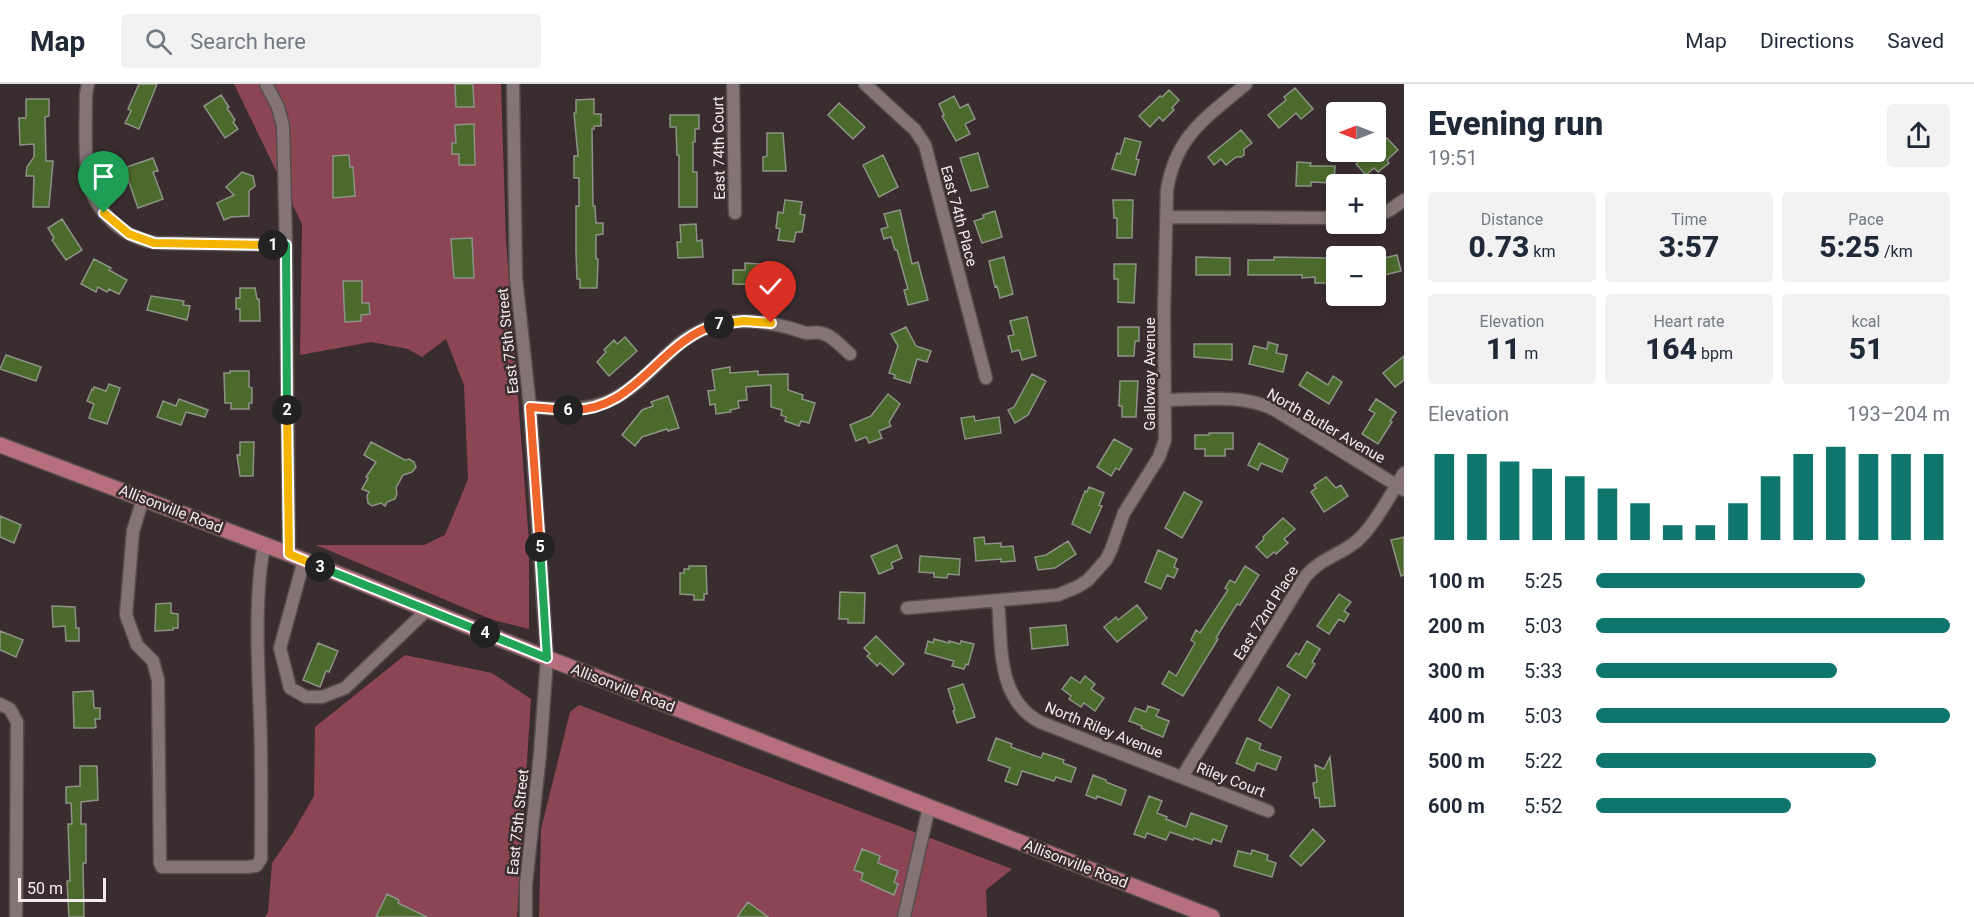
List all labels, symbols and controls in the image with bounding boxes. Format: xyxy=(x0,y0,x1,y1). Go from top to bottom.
search box xyxy=(121,14,541,68)
text: Map xyxy=(30,25,85,58)
icon: search xyxy=(142,25,175,58)
text: Search here xyxy=(190,29,306,54)
text: Map xyxy=(1685,29,1727,53)
text: Directions xyxy=(1760,29,1854,53)
text: Saved xyxy=(1887,29,1944,53)
street label: East 74th Court xyxy=(709,96,729,200)
north arrow xyxy=(1326,102,1386,162)
map controls xyxy=(1326,102,1386,306)
text: Evening run xyxy=(1428,104,1603,143)
button: share xyxy=(1887,104,1950,167)
text: 19:51 xyxy=(1428,146,1478,170)
pin xyxy=(78,151,129,213)
icon: arrive xyxy=(87,160,120,193)
street label: East 74th Place xyxy=(937,163,981,269)
button: + xyxy=(1326,174,1386,234)
text: Distance xyxy=(1481,210,1543,229)
text: Time xyxy=(1671,210,1707,229)
text: Pace xyxy=(1848,210,1884,229)
text: 0.73 xyxy=(1469,229,1529,264)
text: 3:57 xyxy=(1659,229,1719,264)
text: 5:25 xyxy=(1819,229,1880,264)
pin: 1 xyxy=(258,230,288,260)
text: 1 xyxy=(268,235,278,254)
text: km xyxy=(1529,242,1555,261)
text: /km xyxy=(1880,242,1913,261)
button: − xyxy=(1326,246,1386,306)
pin xyxy=(745,261,796,323)
icon: check xyxy=(754,270,787,303)
street label: East 75th Street xyxy=(493,287,523,395)
pin: 7 xyxy=(704,309,734,339)
text: Elevation xyxy=(1480,312,1544,331)
text: Heart rate xyxy=(1653,312,1725,331)
text: kcal xyxy=(1852,312,1880,331)
text: 7 xyxy=(714,314,724,333)
street label: Galloway Avenue xyxy=(1141,317,1159,431)
text: 11 xyxy=(1486,331,1520,366)
text: 164 xyxy=(1645,331,1697,366)
text: 51 xyxy=(1849,331,1883,366)
text: m xyxy=(1520,344,1538,363)
text: bpm xyxy=(1697,344,1733,363)
street label: North Butler Avenue xyxy=(1264,385,1388,467)
pin: 2 xyxy=(272,395,302,425)
pin: 6 xyxy=(553,395,583,425)
text: 2 xyxy=(282,400,292,419)
text: 6 xyxy=(563,400,573,419)
text: Elevation xyxy=(1428,402,1509,426)
text: 193–204 m xyxy=(1847,402,1950,426)
street label: Allisonville Road xyxy=(117,481,225,537)
pin: 5 xyxy=(525,532,555,562)
text: 5 xyxy=(535,537,545,556)
pin: 3 xyxy=(305,552,335,582)
text: 3 xyxy=(315,557,325,576)
street label: East 72nd Place xyxy=(1230,563,1302,663)
text: 100 m xyxy=(1428,569,1485,593)
text: 5:25 xyxy=(1524,569,1563,593)
text: 200 m xyxy=(1428,614,1485,638)
text: 5:03 xyxy=(1524,614,1563,638)
pin: 4 xyxy=(470,618,500,648)
text: 4 xyxy=(480,623,490,642)
text: 300 m xyxy=(1428,659,1485,683)
text: 5:33 xyxy=(1524,659,1563,683)
street label: Allisonville Road xyxy=(569,660,677,716)
street label: North Riley Avenue xyxy=(1042,698,1166,762)
text: 400 m xyxy=(1428,704,1485,728)
text: 5:03 xyxy=(1524,704,1563,728)
text: 500 m xyxy=(1428,749,1485,773)
text: 5:22 xyxy=(1524,749,1563,773)
street label: Riley Court xyxy=(1194,759,1268,801)
street label: East 75th Street xyxy=(503,768,533,876)
text: 600 m xyxy=(1428,794,1485,818)
text: 5:52 xyxy=(1524,794,1563,818)
street label: Allisonville Road xyxy=(1022,836,1130,892)
scale bar xyxy=(18,875,106,902)
text: 50 m xyxy=(27,879,63,898)

